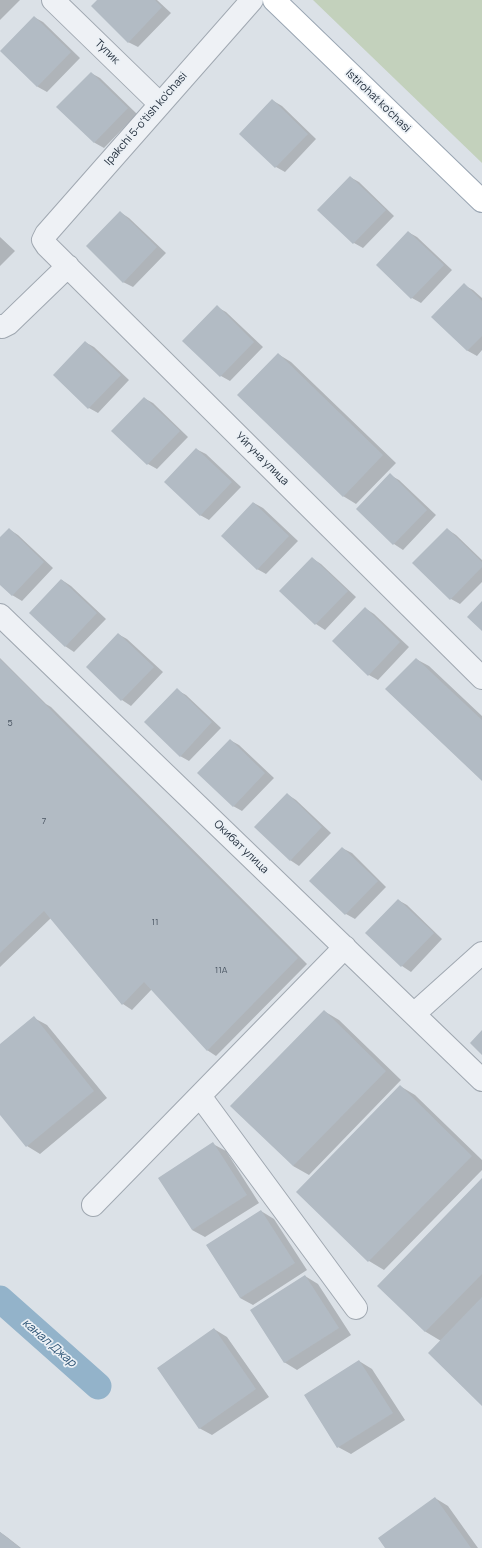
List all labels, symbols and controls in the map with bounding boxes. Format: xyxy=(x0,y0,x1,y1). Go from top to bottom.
street label: Тупик xyxy=(92,37,122,67)
street label: Istirohat ko'chasi xyxy=(343,67,413,135)
street label: Ipakchi 5-o'tish ko'chasi xyxy=(102,70,190,168)
street label: Уйгуна улица xyxy=(233,430,291,488)
house number: 5 xyxy=(7,718,13,728)
house number: 7 xyxy=(42,816,46,826)
street label: Окибат улица xyxy=(211,818,271,876)
house number: 11 xyxy=(151,917,159,927)
house number: 11A xyxy=(215,965,227,975)
water label: канал Джар xyxy=(19,1316,79,1370)

